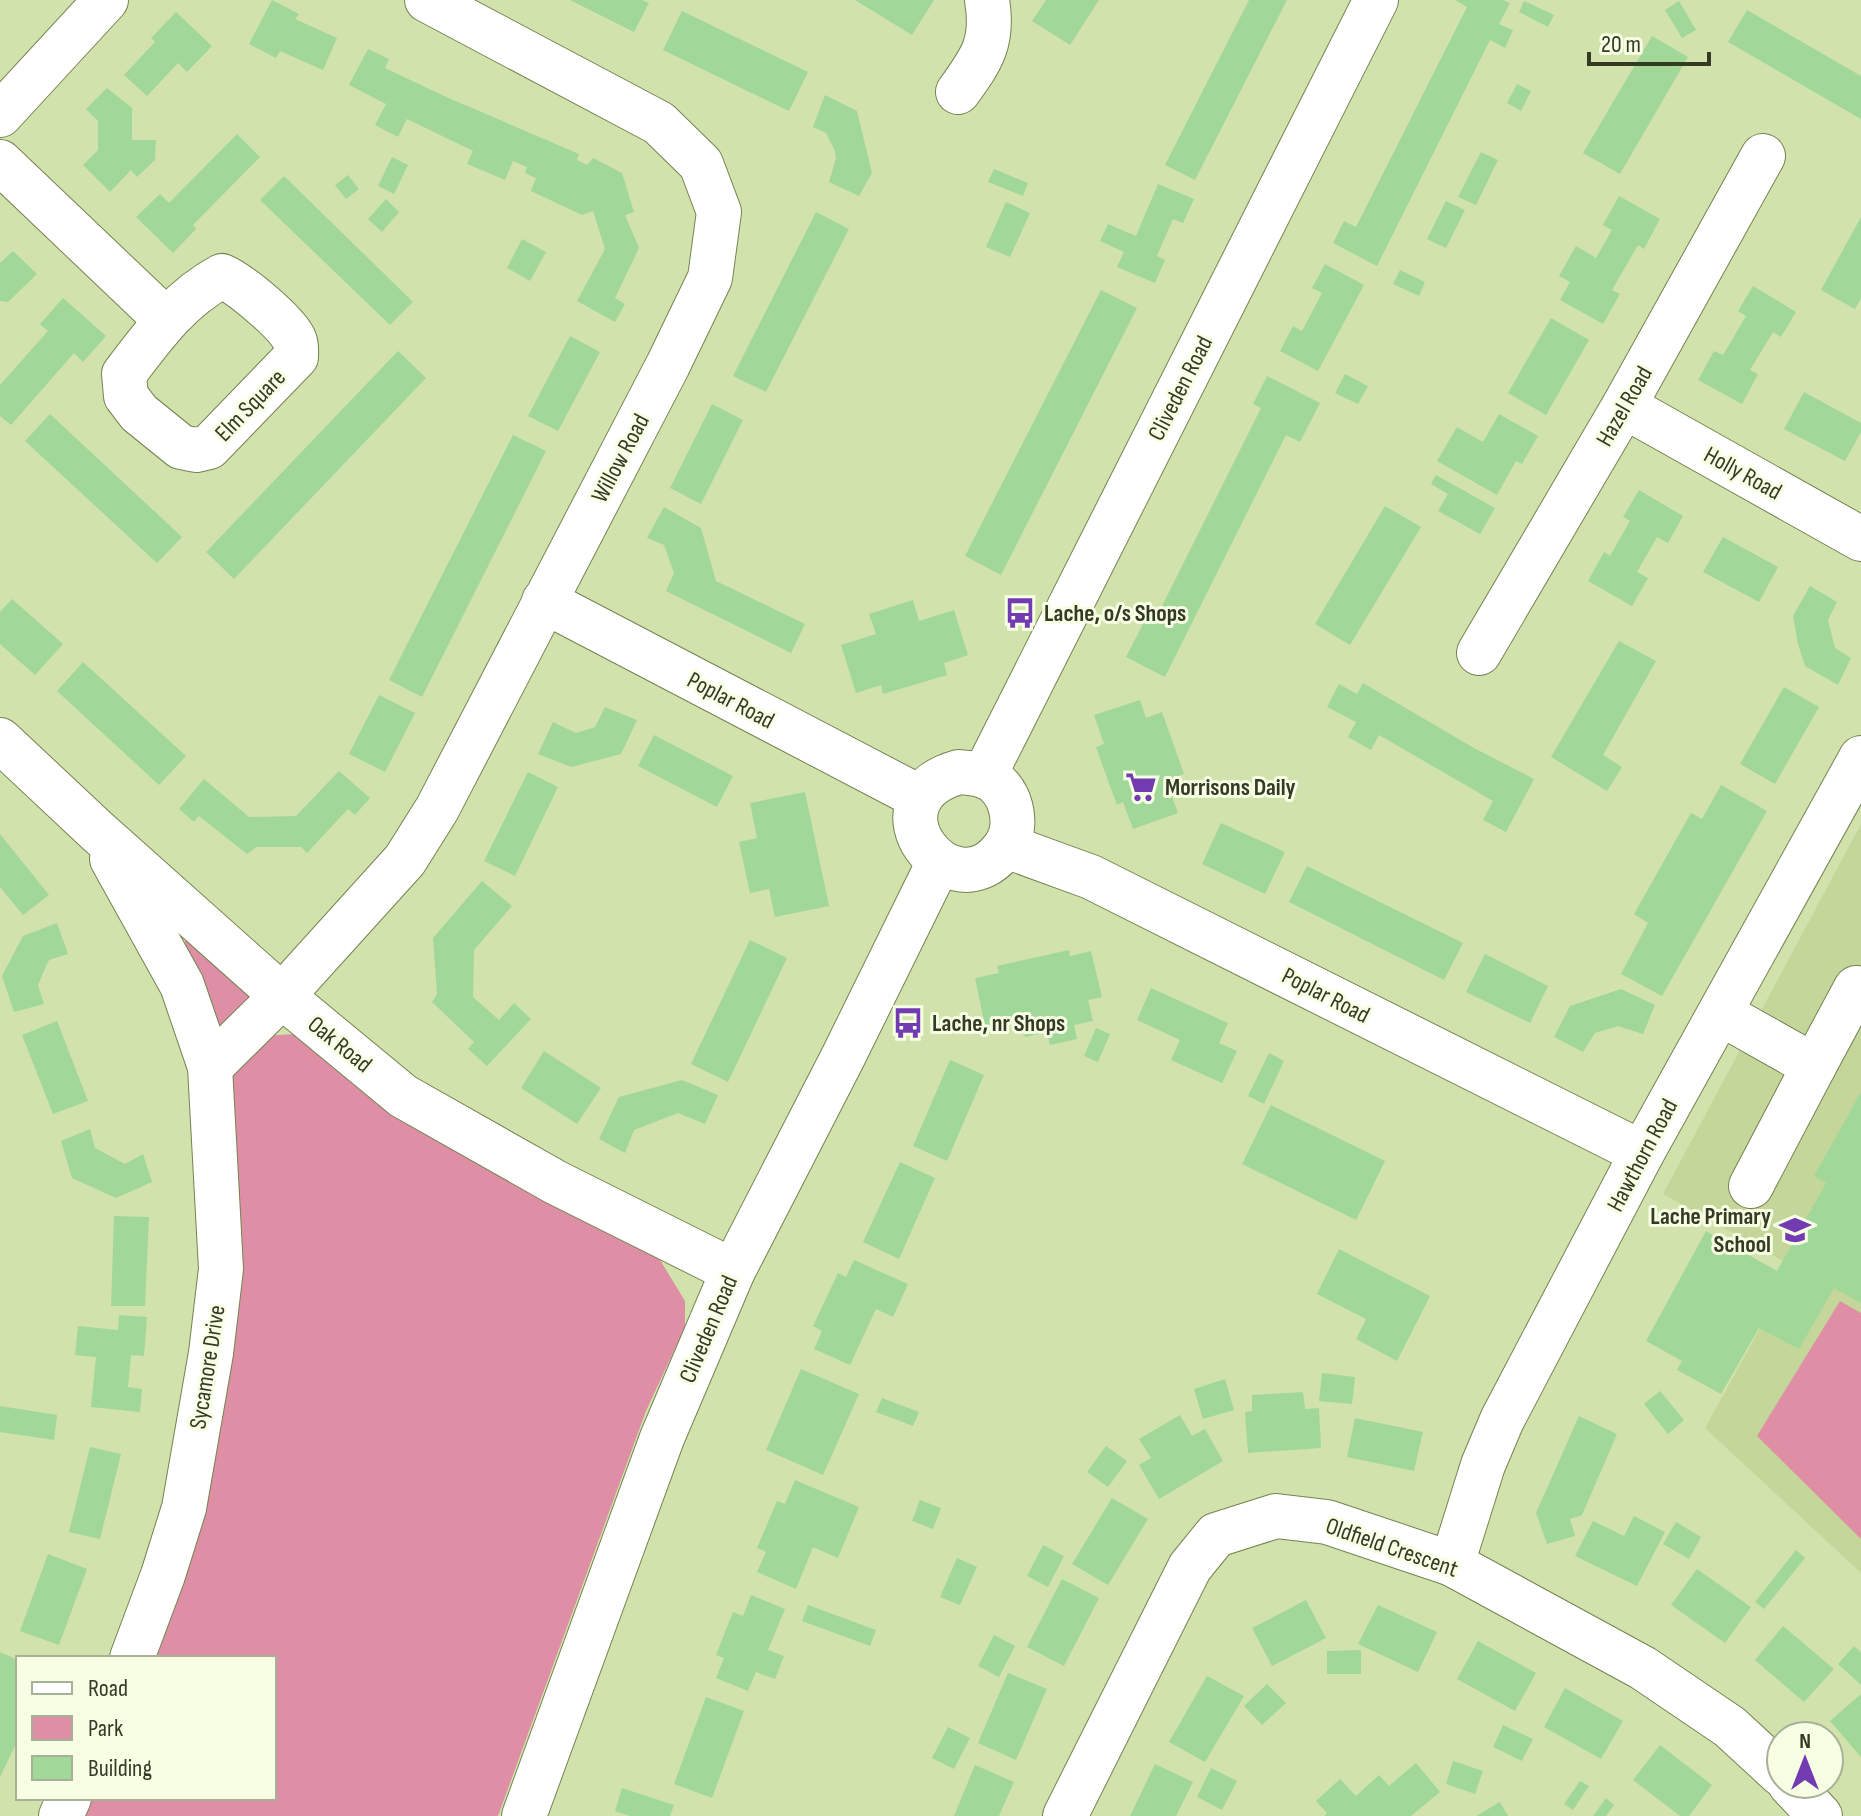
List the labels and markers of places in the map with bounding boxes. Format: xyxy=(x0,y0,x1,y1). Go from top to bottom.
bus stop icon: Lache, o/s Shops xyxy=(1003,596,1037,630)
place label: Lache, o/s Shops xyxy=(1044,599,1186,628)
supermarket icon: Morrisons Daily xyxy=(1124,770,1158,804)
place label: Morrisons Daily xyxy=(1165,773,1296,802)
bus stop icon: Lache, nr Shops xyxy=(891,1006,925,1040)
place label: Lache, nr Shops xyxy=(932,1009,1065,1038)
place label: Lache Primary School xyxy=(1650,1202,1771,1259)
school or university icon: Lache Primary School xyxy=(1778,1213,1812,1247)

